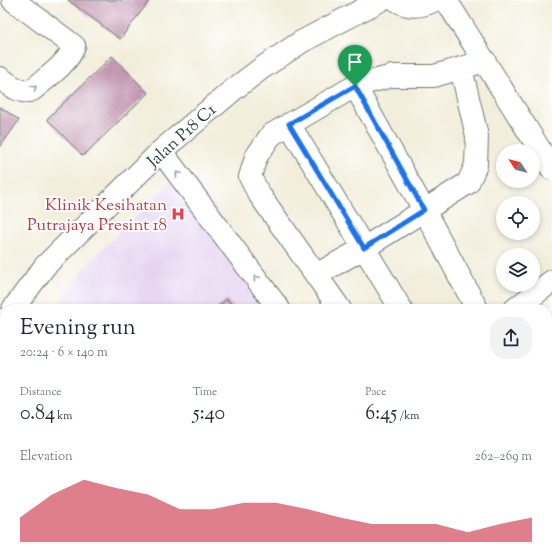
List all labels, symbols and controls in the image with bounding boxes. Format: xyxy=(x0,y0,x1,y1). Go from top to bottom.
pin xyxy=(338,45,372,86)
icon: arrive xyxy=(344,51,366,73)
one-way arrow xyxy=(29,86,36,93)
street label: Jalan P18 C1 xyxy=(142,99,222,175)
north arrow xyxy=(496,144,540,188)
map controls xyxy=(496,144,540,292)
one-way arrow xyxy=(175,171,182,178)
place label: Klinik Kesihatan Putrajaya Presint 18 xyxy=(27,194,167,238)
button: locate xyxy=(496,196,540,240)
hospital icon: Klinik Kesihatan Putrajaya Presint 18 xyxy=(170,206,186,222)
button: layers xyxy=(496,248,540,292)
one-way arrow xyxy=(254,275,261,282)
text: Evening run xyxy=(20,313,136,345)
button: share xyxy=(490,317,532,359)
text: 20:24 · 6 × 140 m xyxy=(20,344,108,362)
text: Distance xyxy=(20,384,61,400)
text: Time xyxy=(193,384,217,400)
text: Pace xyxy=(365,384,386,400)
text: 0.84 xyxy=(20,400,55,429)
text: 5:40 xyxy=(193,400,225,429)
text: 6:45 xyxy=(365,400,397,429)
text: km xyxy=(55,408,72,424)
text: /km xyxy=(397,408,419,424)
text: Elevation xyxy=(20,448,73,466)
text: 262–269 m xyxy=(475,448,532,466)

